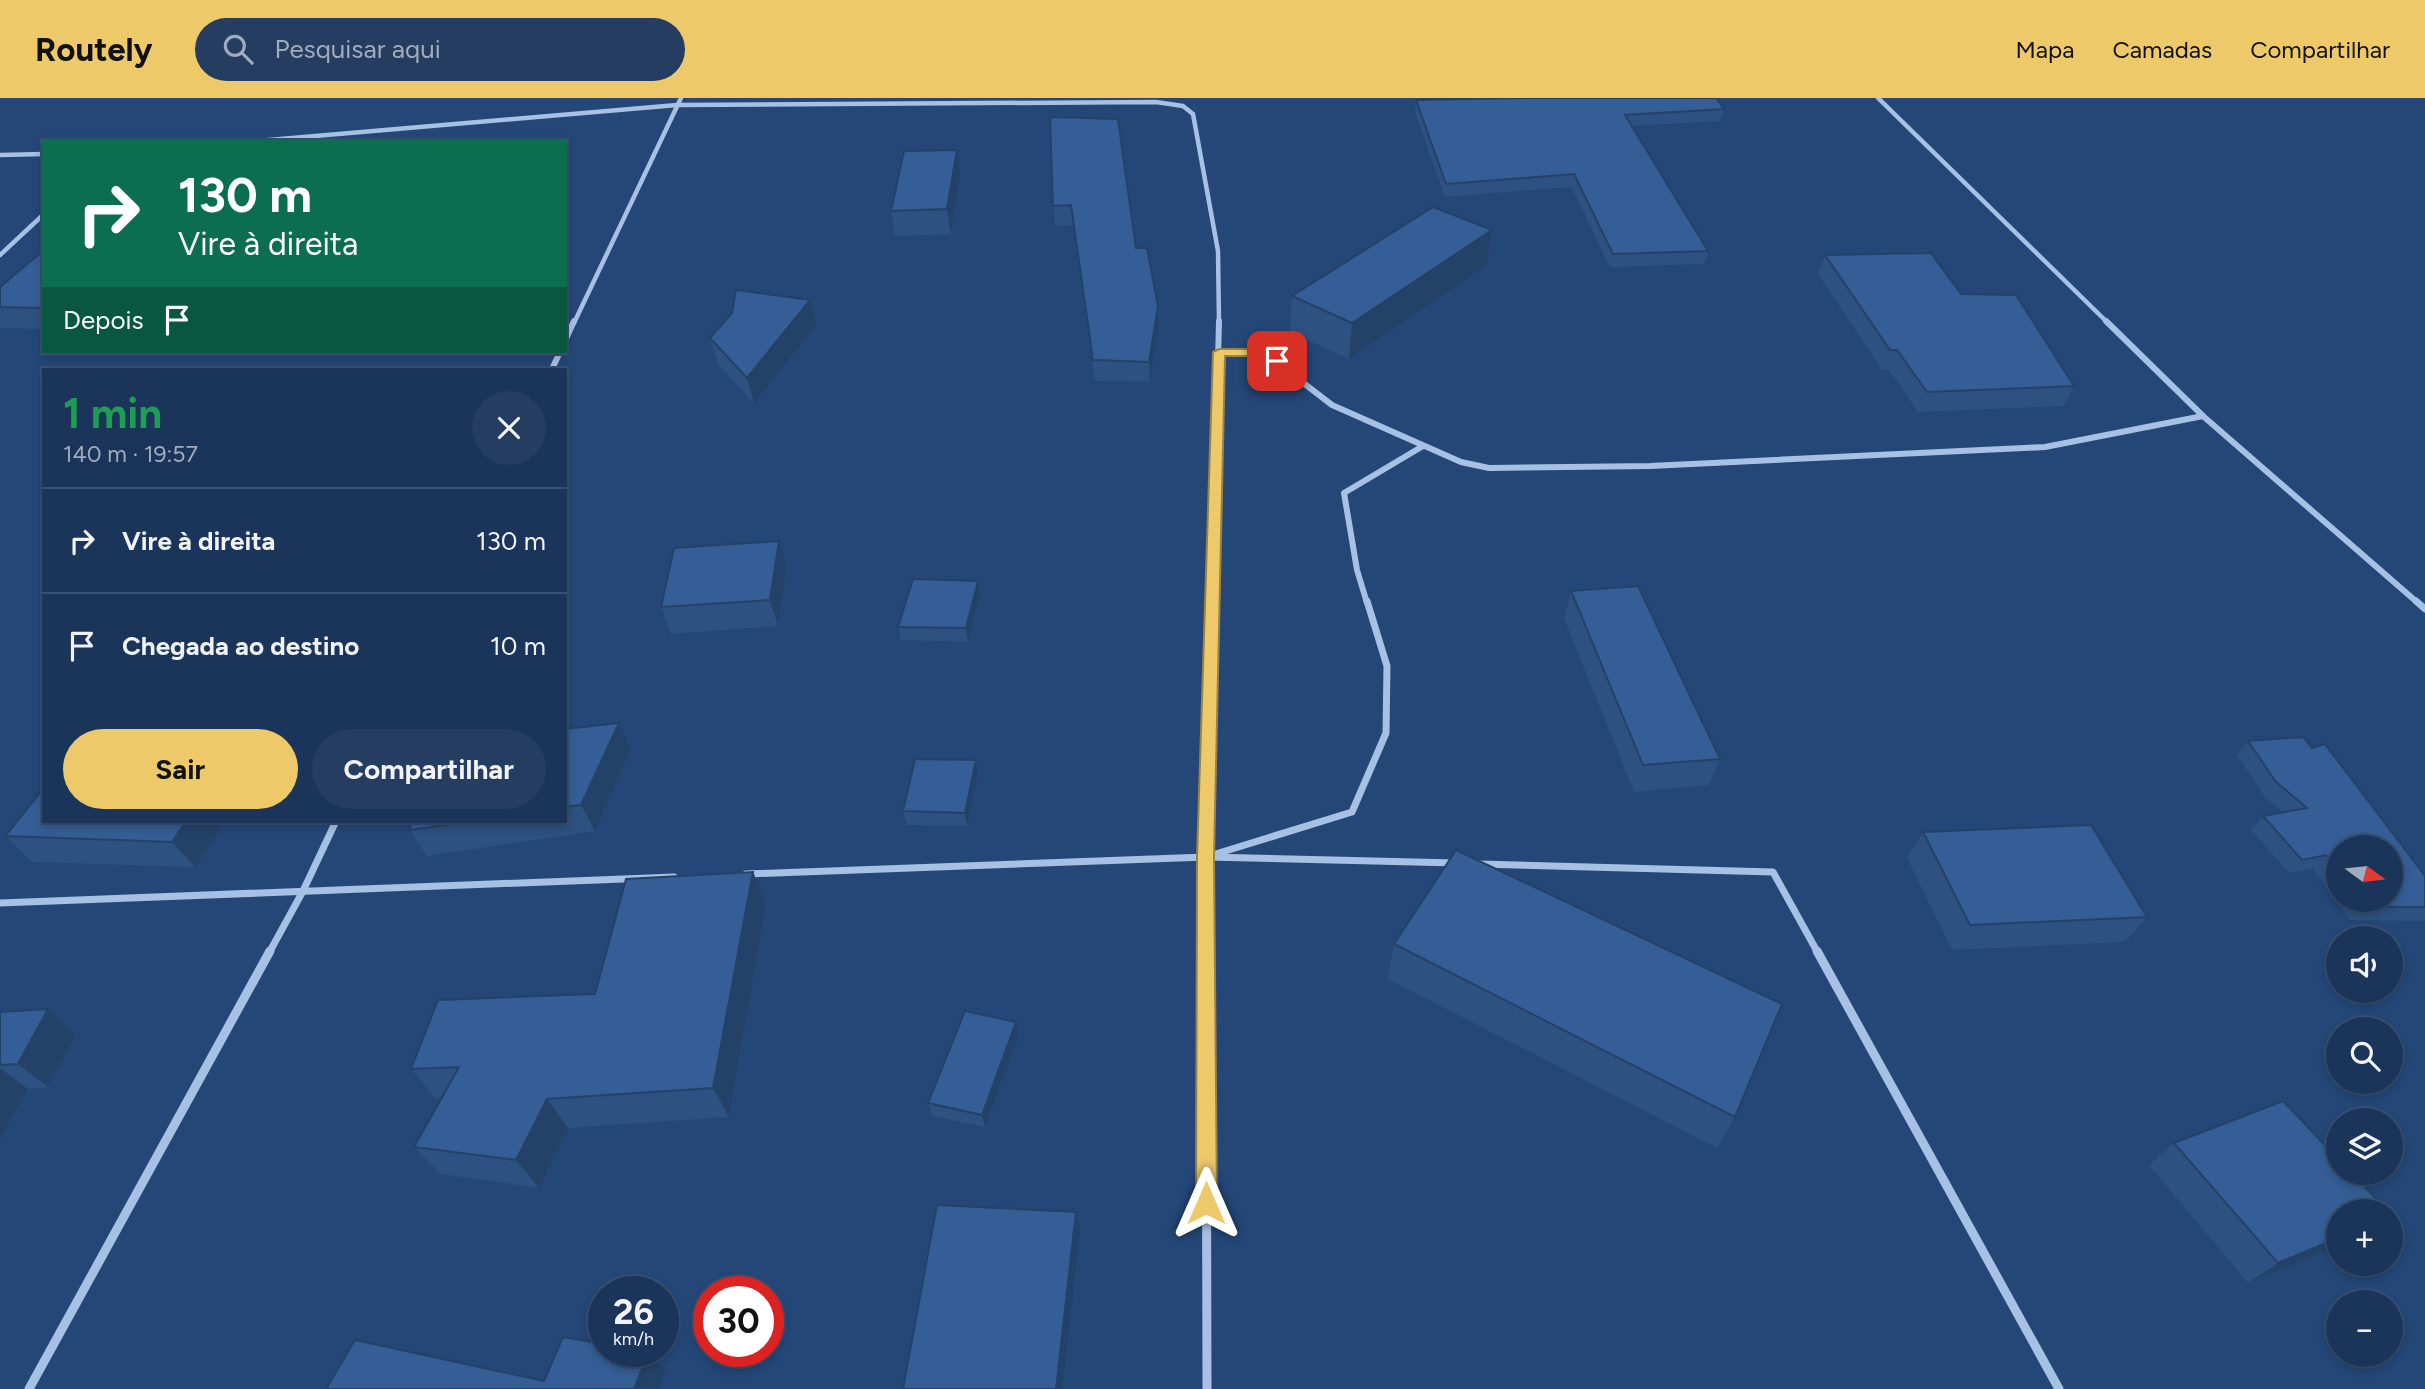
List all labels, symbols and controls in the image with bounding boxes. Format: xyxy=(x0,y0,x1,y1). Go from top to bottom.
search box xyxy=(195,18,685,81)
text: Routely xyxy=(35,30,153,69)
icon: search xyxy=(219,30,257,68)
text: Pesquisar aqui xyxy=(275,33,441,65)
text: Mapa xyxy=(2015,35,2074,64)
text: Camadas xyxy=(2112,35,2212,64)
text: Compartilhar xyxy=(2250,35,2390,64)
text: 130 m xyxy=(178,165,312,224)
icon: right xyxy=(63,168,154,259)
text: Vire à direita xyxy=(178,225,358,263)
icon: arrive xyxy=(158,301,196,339)
text: Depois xyxy=(63,304,144,336)
pin xyxy=(1247,331,1307,391)
icon: arrive xyxy=(1258,342,1296,380)
text: 1 min xyxy=(63,388,162,439)
button: close xyxy=(472,391,546,465)
text: 140 m · 19:57 xyxy=(63,440,198,468)
icon: right xyxy=(63,522,101,560)
text: Vire à direita xyxy=(122,525,275,557)
text: 130 m xyxy=(476,525,546,557)
icon: arrive xyxy=(63,627,101,665)
text: Chegada ao destino xyxy=(122,630,359,662)
text: 10 m xyxy=(490,630,546,662)
button: Sair xyxy=(63,729,298,809)
button: Compartilhar xyxy=(312,729,546,809)
north arrow xyxy=(2326,835,2403,912)
map controls xyxy=(2326,835,2403,1367)
button: sound xyxy=(2326,926,2403,1003)
button: search xyxy=(2326,1017,2403,1094)
button: layers xyxy=(2326,1108,2403,1185)
position arrow xyxy=(1169,1166,1243,1240)
button: + xyxy=(2326,1199,2403,1276)
speed limit sign: 30 xyxy=(693,1276,784,1367)
button: − xyxy=(2326,1290,2403,1367)
text: 26 xyxy=(613,1291,654,1333)
text: km/h xyxy=(613,1328,654,1350)

